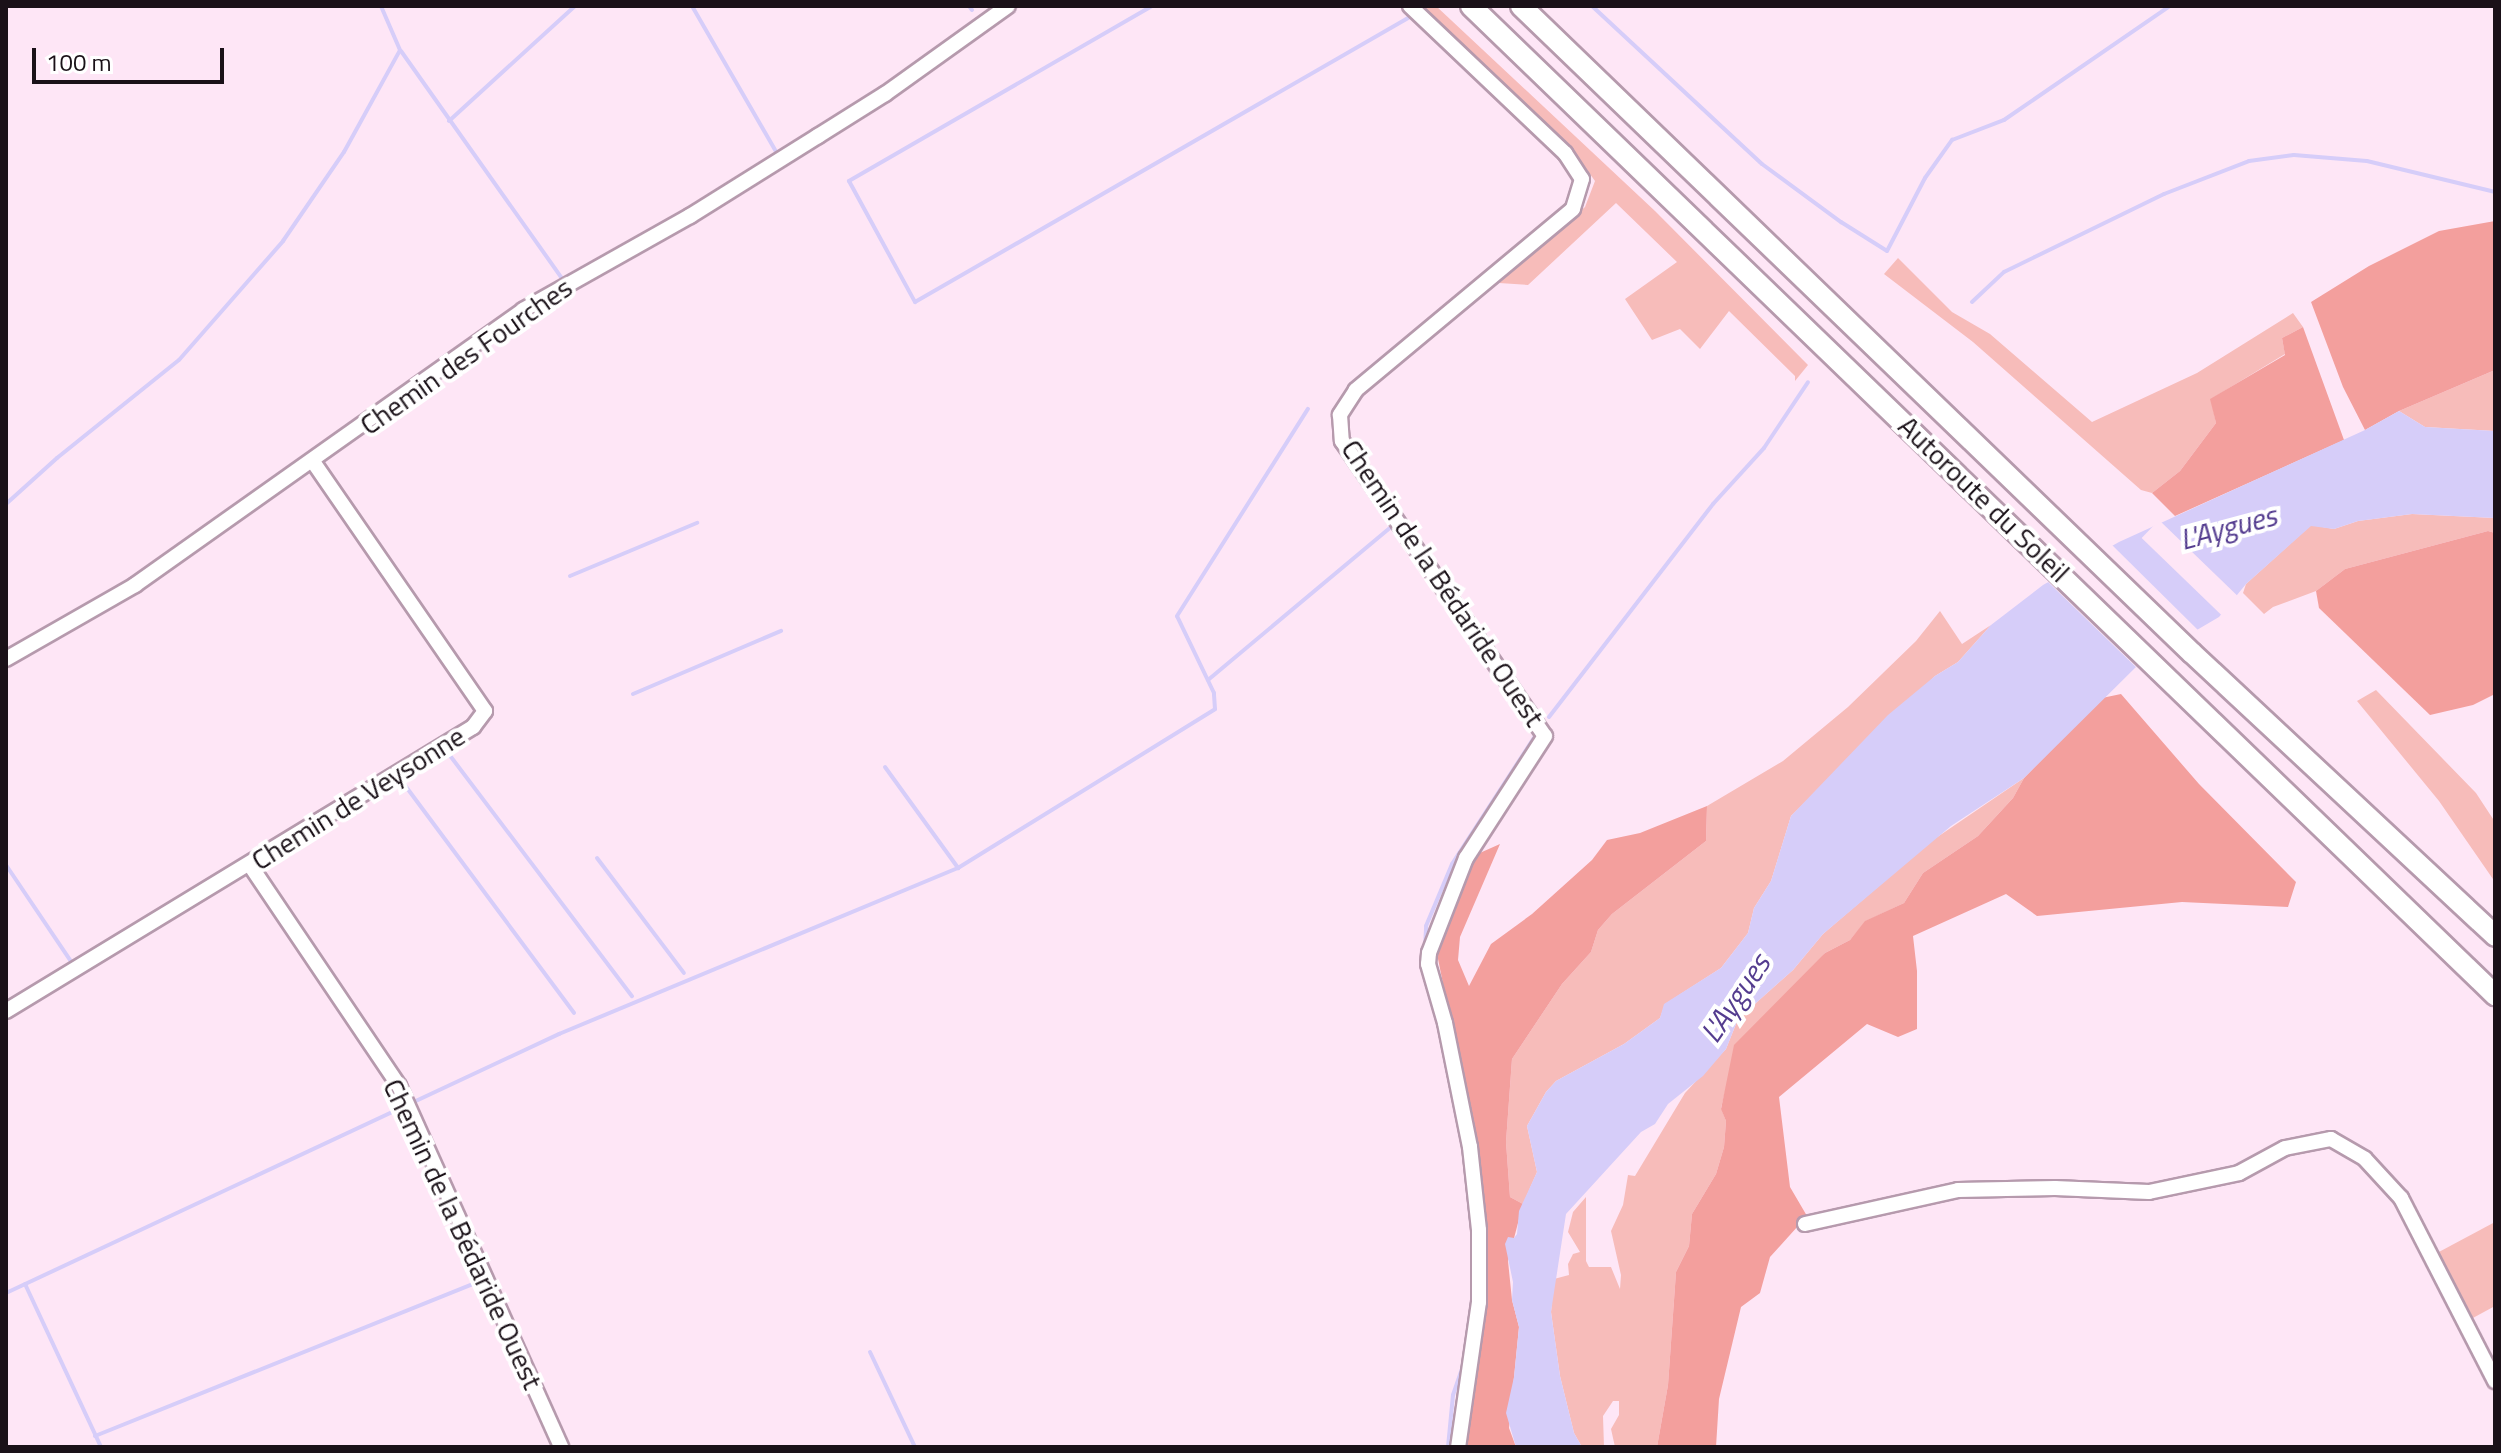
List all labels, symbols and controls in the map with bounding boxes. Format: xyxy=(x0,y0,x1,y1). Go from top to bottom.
scale bar xyxy=(36,32,228,82)
text: 100 m xyxy=(46,44,112,80)
street label: Chemin des Fourches xyxy=(354,270,578,442)
street label: Autoroute du Soleil xyxy=(1892,409,2076,589)
street label: Chemin de la Bédaride Ouest xyxy=(1334,433,1552,733)
water label: L'Aygues xyxy=(2176,497,2280,557)
street label: Chemin de Veysonne xyxy=(245,719,471,877)
water label: L'Aygues xyxy=(1692,947,1778,1049)
street label: Chemin de la Bédaride Ouest xyxy=(376,1074,550,1394)

